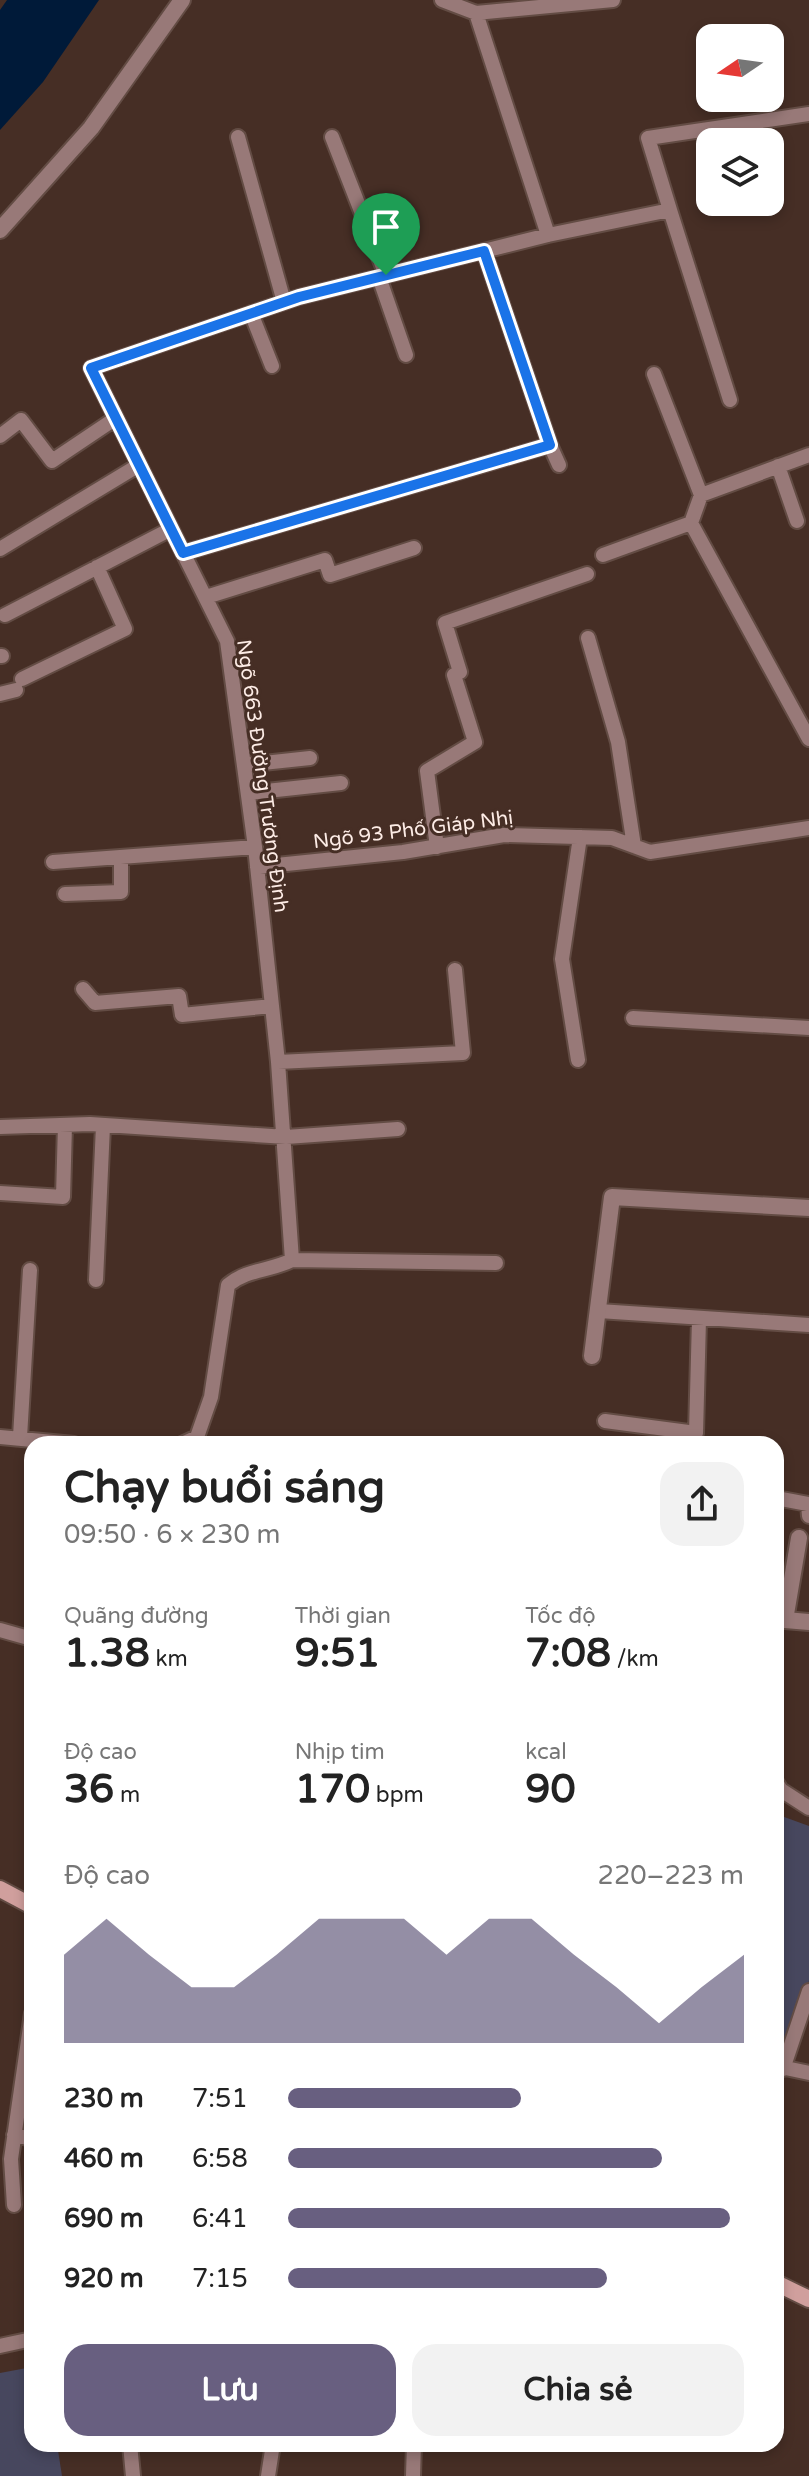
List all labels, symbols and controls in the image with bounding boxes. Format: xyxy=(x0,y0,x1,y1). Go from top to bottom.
north arrow xyxy=(696,24,784,112)
map controls xyxy=(696,24,784,216)
button: layers xyxy=(696,128,784,216)
pin xyxy=(352,193,420,275)
icon: arrive xyxy=(364,205,408,249)
street label: Ngõ 663 Đường Trương Định xyxy=(231,638,293,914)
street label: Ngõ 93 Phố Giáp Nhị xyxy=(312,806,514,854)
text: Chạy buổi sáng xyxy=(64,1462,385,1515)
button: share xyxy=(660,1462,744,1546)
text: 09:50 · 6 × 230 m xyxy=(64,1519,280,1550)
text: Quãng đường xyxy=(64,1603,209,1629)
text: Thời gian xyxy=(295,1603,391,1629)
text: Tốc độ xyxy=(525,1603,596,1629)
text: 1.38 xyxy=(64,1629,150,1677)
text: 9:51 xyxy=(295,1629,380,1677)
text: 7:08 xyxy=(525,1629,611,1677)
text: km xyxy=(150,1646,188,1672)
text: /km xyxy=(611,1646,659,1672)
text: Độ cao xyxy=(64,1739,137,1765)
text: Nhịp tim xyxy=(295,1739,385,1765)
text: kcal xyxy=(525,1739,567,1765)
text: 36 xyxy=(64,1765,114,1813)
text: 170 xyxy=(295,1765,370,1813)
text: 90 xyxy=(525,1765,576,1813)
text: m xyxy=(114,1782,140,1808)
text: bpm xyxy=(370,1782,424,1808)
text: Độ cao xyxy=(64,1860,150,1891)
text: 220–223 m xyxy=(598,1860,744,1891)
text: 230 m xyxy=(64,2083,144,2114)
text: 7:51 xyxy=(192,2083,248,2114)
text: 460 m xyxy=(64,2143,144,2174)
text: 6:58 xyxy=(192,2143,248,2174)
text: 690 m xyxy=(64,2203,144,2234)
text: 6:41 xyxy=(192,2203,248,2234)
text: 920 m xyxy=(64,2263,144,2294)
text: 7:15 xyxy=(192,2263,248,2294)
button: Lưu xyxy=(64,2344,396,2436)
button: Chia sẻ xyxy=(412,2344,744,2436)

